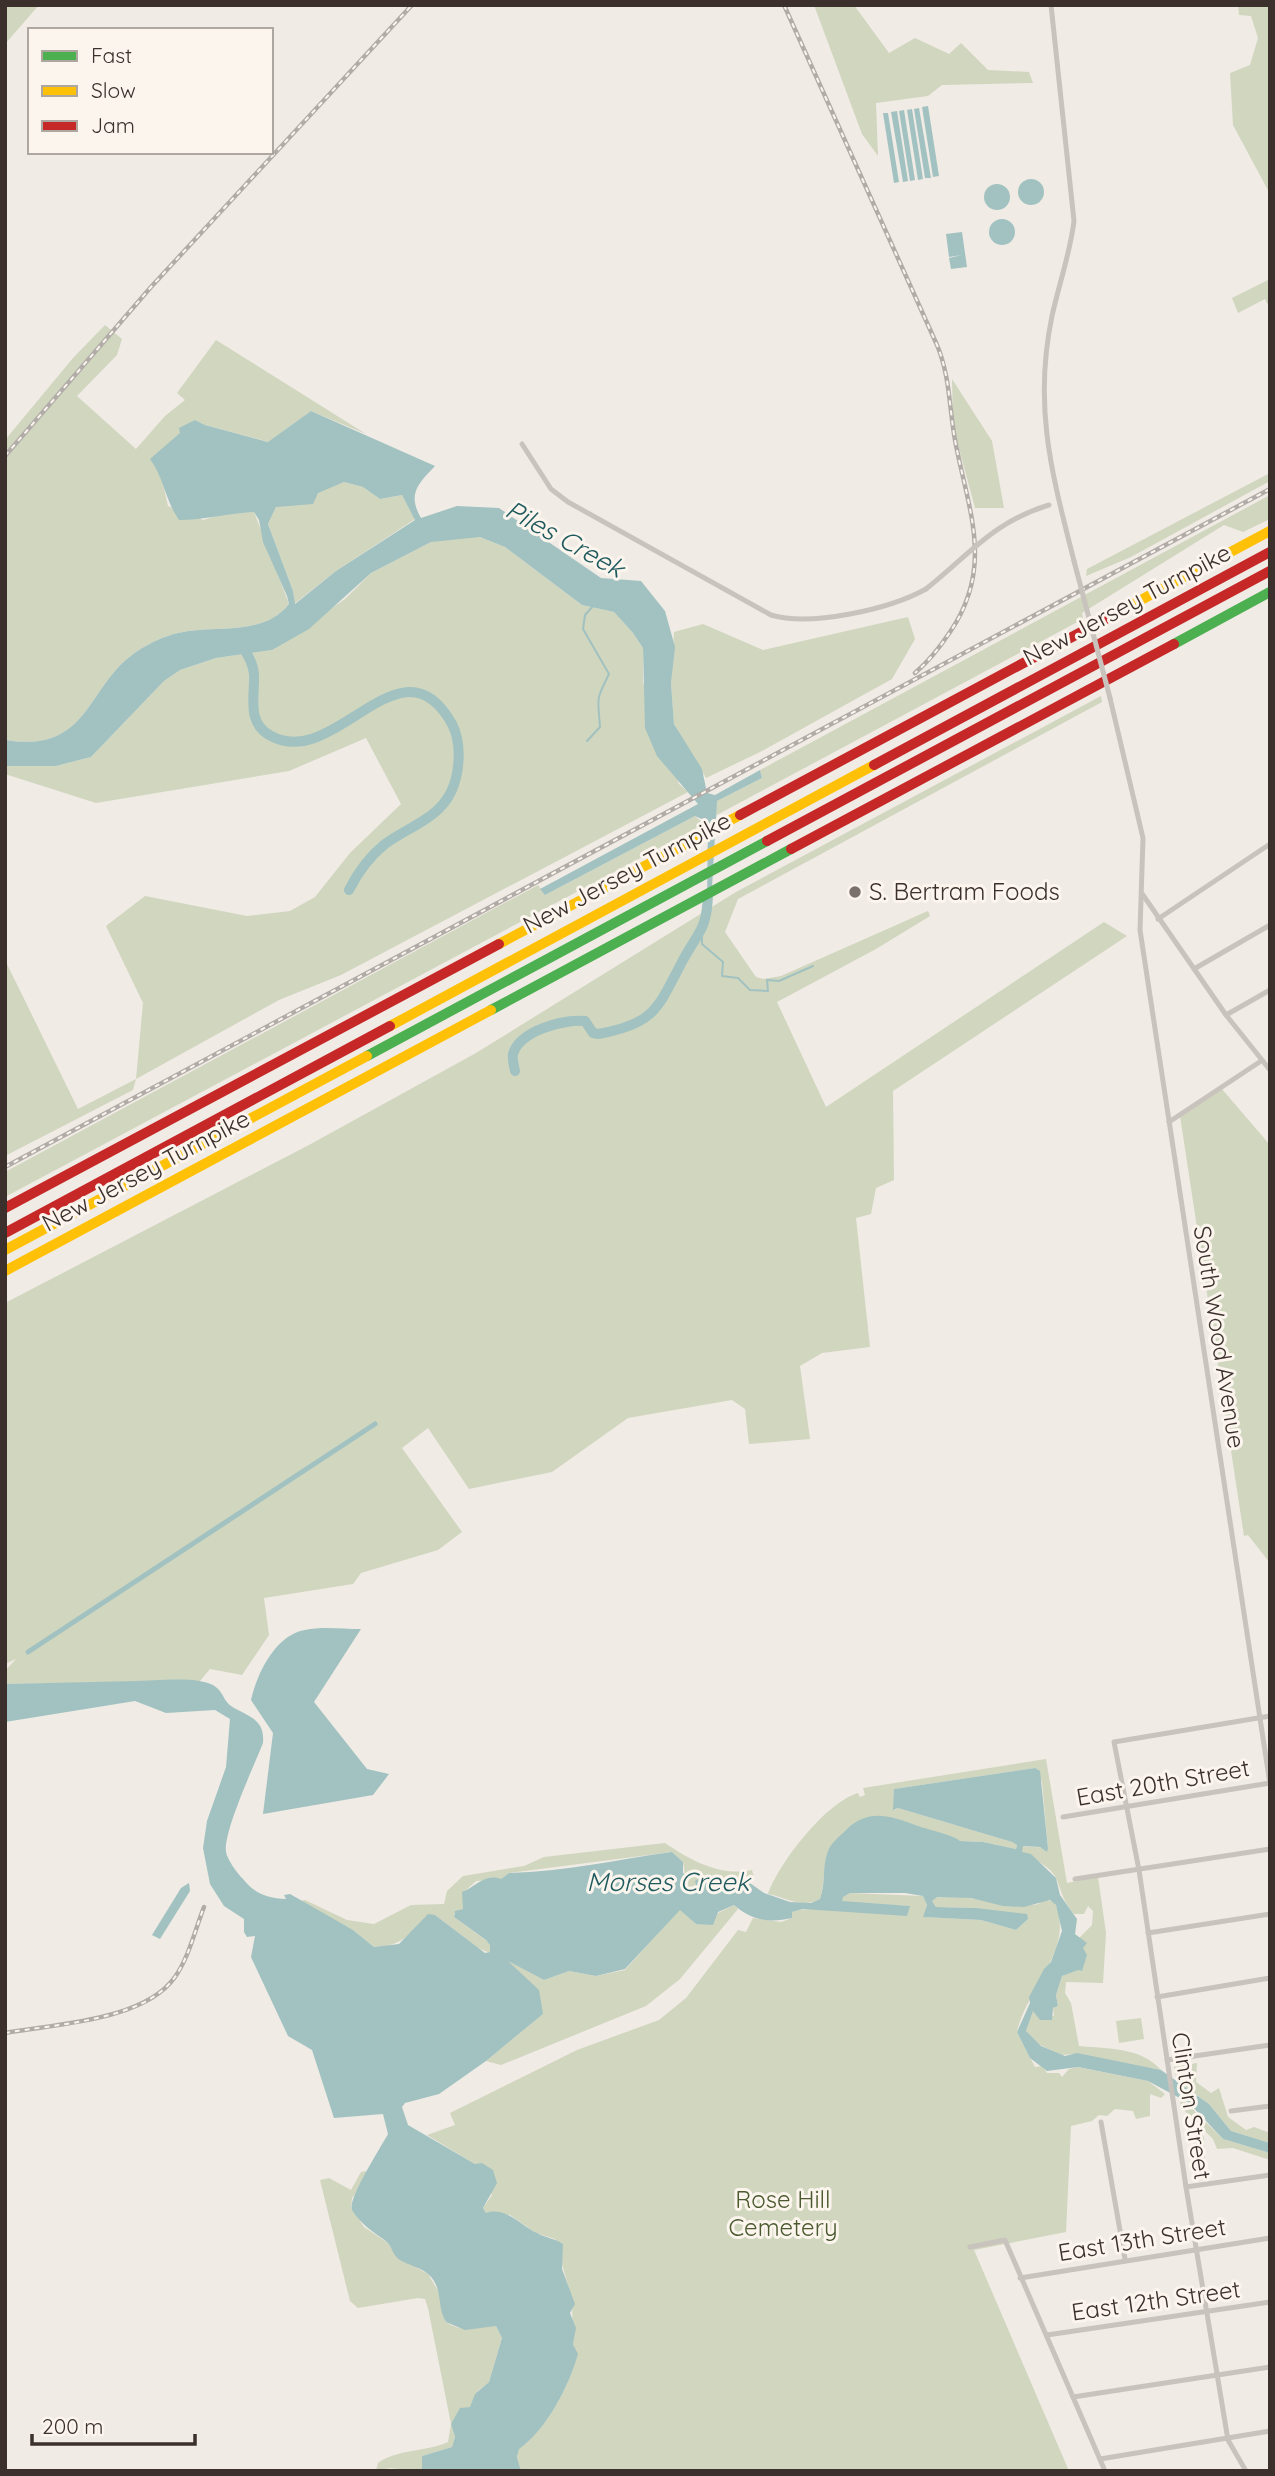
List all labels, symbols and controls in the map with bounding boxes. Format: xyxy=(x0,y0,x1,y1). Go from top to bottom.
legend xyxy=(28,28,273,154)
text: Fast xyxy=(91,42,132,68)
text: Slow xyxy=(91,77,136,103)
text: Jam xyxy=(91,112,135,138)
water label: Piles Creek xyxy=(500,493,632,586)
street label: New Jersey Turnpike xyxy=(1018,537,1236,672)
street label: New Jersey Turnpike xyxy=(518,805,736,940)
place label: S. Bertram Foods xyxy=(869,876,1060,906)
marker: S. Bertram Foods xyxy=(847,884,863,900)
street label: New Jersey Turnpike xyxy=(37,1103,255,1238)
street label: South Wood Avenue xyxy=(1188,1223,1252,1450)
street label: East 20th Street xyxy=(1074,1752,1252,1812)
water label: Morses Creek xyxy=(586,1865,752,1898)
street label: Clinton Street xyxy=(1166,2030,1218,2182)
park label: Rose Hill Cemetery xyxy=(728,2184,838,2242)
street label: East 13th Street xyxy=(1056,2211,1228,2267)
street label: East 12th Street xyxy=(1069,2273,1242,2327)
scale bar xyxy=(32,2402,194,2446)
text: 200 m xyxy=(42,2413,104,2439)

